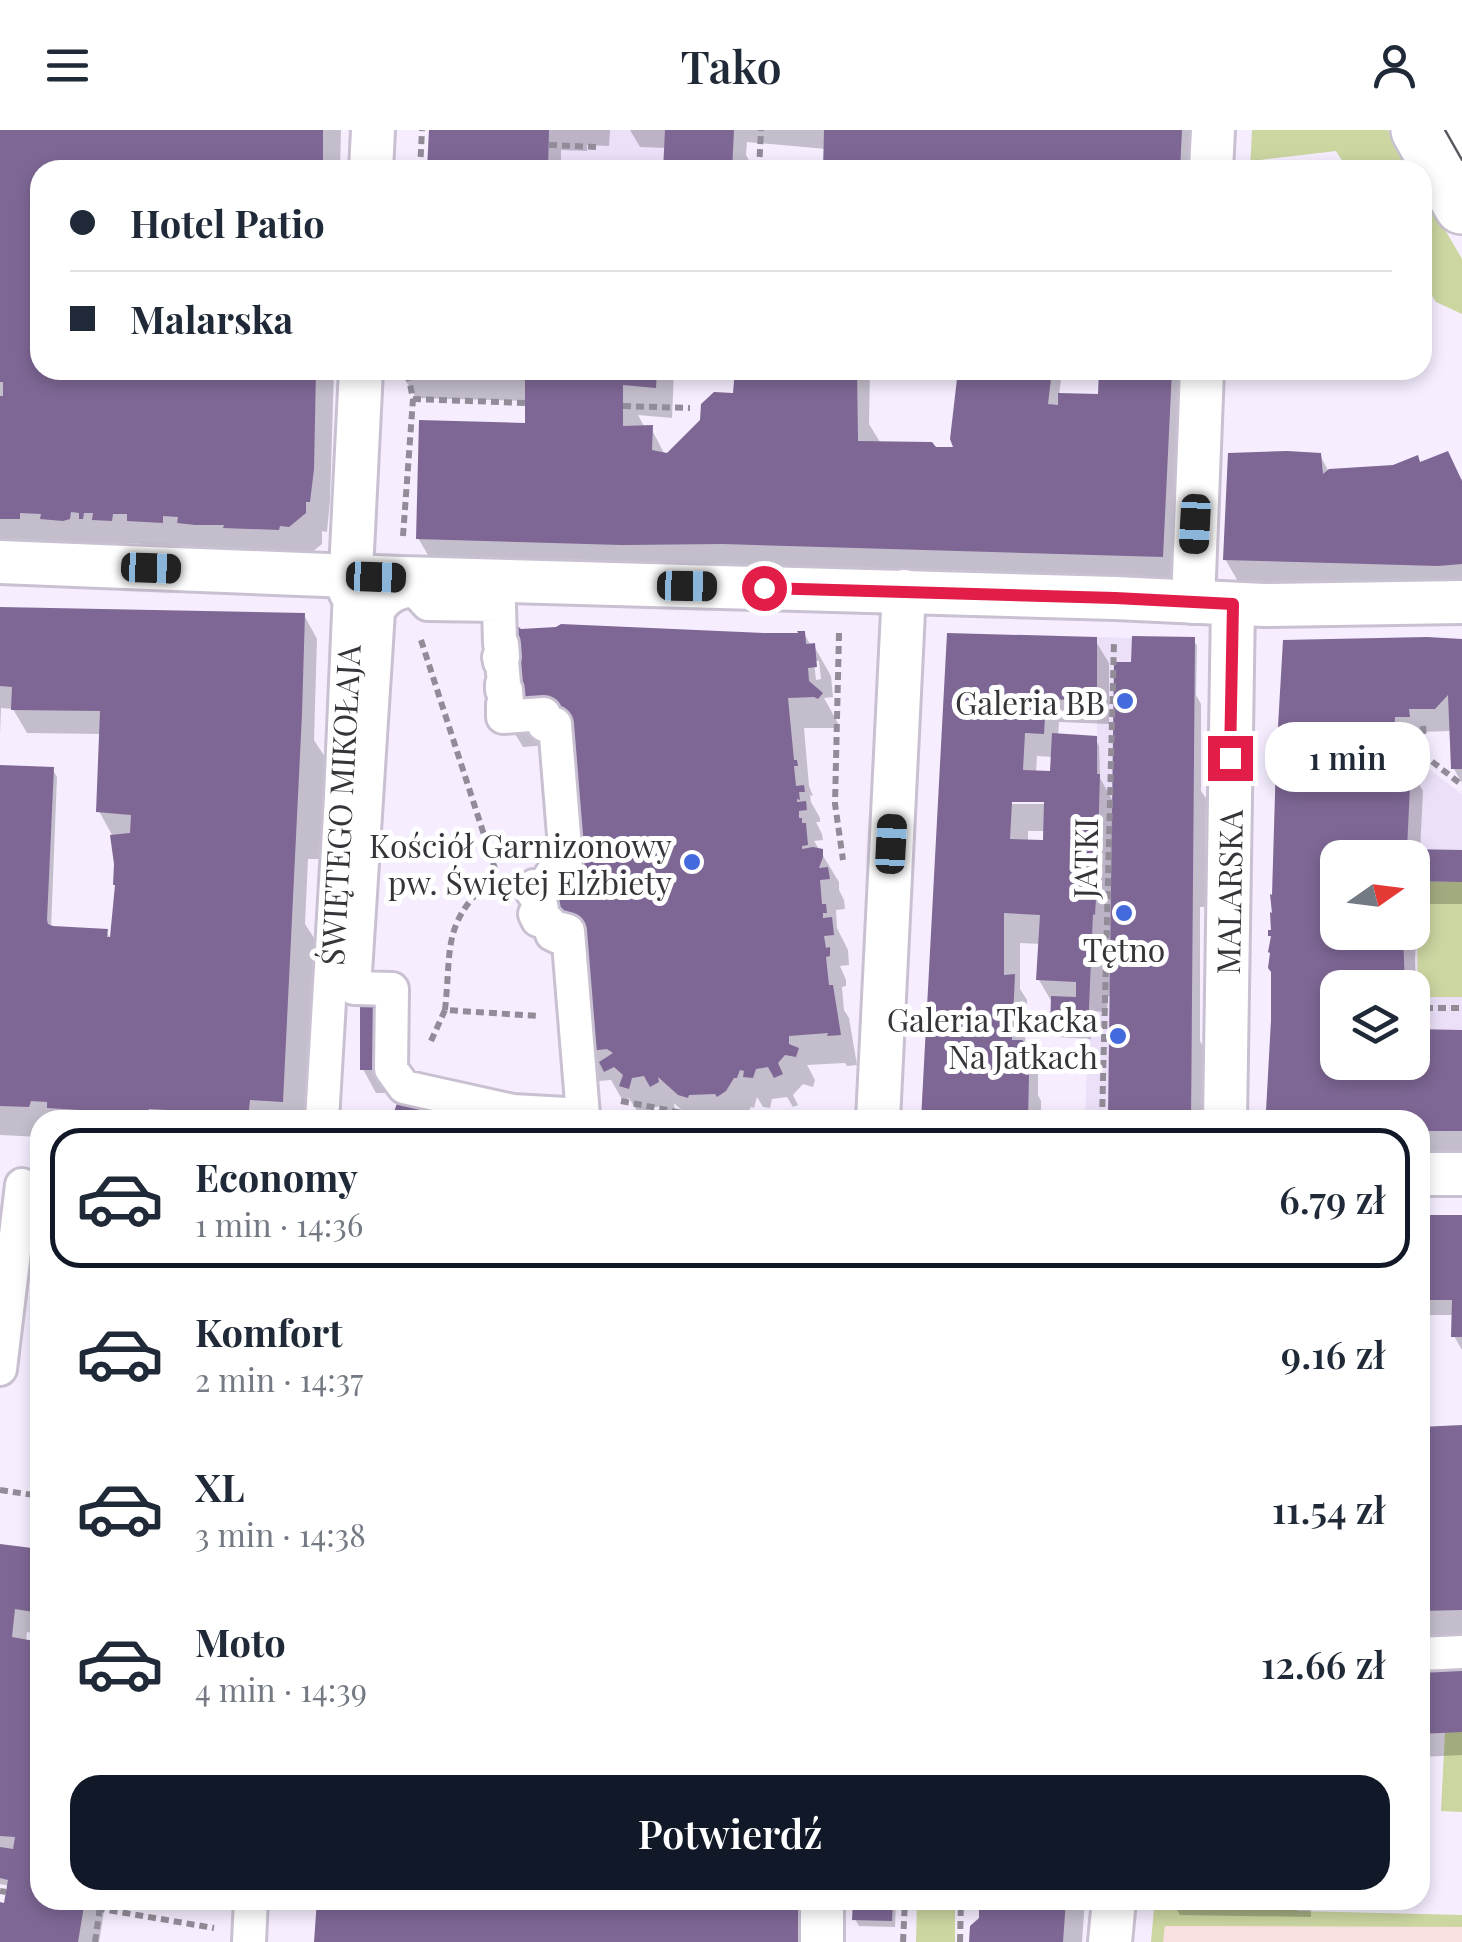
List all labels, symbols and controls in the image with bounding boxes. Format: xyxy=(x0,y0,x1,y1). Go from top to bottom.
text: Tako xyxy=(680,35,782,95)
icon: menu xyxy=(40,38,95,93)
icon: person xyxy=(1367,38,1422,93)
text: Hotel Patio xyxy=(130,197,325,248)
text: Malarska xyxy=(130,293,293,344)
car xyxy=(1178,493,1212,555)
car xyxy=(120,552,182,584)
car xyxy=(345,561,407,593)
route start xyxy=(742,566,787,611)
car xyxy=(657,570,717,602)
street label: ŚWIĘTEGO MIKOŁAJA xyxy=(309,643,369,966)
place label: Galeria BB xyxy=(955,680,1105,723)
marker: Galeria BB xyxy=(1114,690,1136,712)
callout: 1 min xyxy=(1265,723,1430,793)
text: 1 min xyxy=(1309,735,1386,778)
route end xyxy=(1208,736,1253,781)
street label: MALARSKA xyxy=(1205,808,1251,975)
car xyxy=(874,813,908,875)
street label: JATKI xyxy=(1062,817,1106,900)
place label: Kościół Garnizonowy pw. Świętej Elżbiety xyxy=(369,823,672,903)
north arrow xyxy=(1320,840,1430,950)
map controls xyxy=(1320,840,1430,1080)
marker: Kościół Garnizonowy pw. Świętej Elżbiety xyxy=(681,851,703,873)
marker: Tętno xyxy=(1113,902,1135,924)
place label: Tętno xyxy=(1083,927,1165,970)
button: layers xyxy=(1320,970,1430,1080)
place label: Galeria Tkacka Na Jatkach xyxy=(887,997,1098,1077)
marker: Galeria Tkacka Na Jatkach xyxy=(1107,1025,1129,1047)
text: Economy xyxy=(195,1151,358,1202)
icon: car xyxy=(75,1153,165,1243)
text: 6.79 zł xyxy=(1279,1173,1385,1224)
text: 1 min · 14:36 xyxy=(195,1202,363,1245)
text: Komfort xyxy=(195,1306,343,1357)
icon: car xyxy=(75,1308,165,1398)
text: 9.16 zł xyxy=(1281,1328,1385,1379)
text: 2 min · 14:37 xyxy=(195,1357,363,1400)
text: XL xyxy=(195,1461,244,1512)
icon: car xyxy=(75,1463,165,1553)
text: 11.54 zł xyxy=(1272,1483,1385,1534)
text: 3 min · 14:38 xyxy=(195,1512,366,1555)
text: Moto xyxy=(195,1616,286,1667)
icon: car xyxy=(75,1618,165,1708)
text: 12.66 zł xyxy=(1261,1638,1385,1689)
text: 4 min · 14:39 xyxy=(195,1667,367,1710)
button: Potwierdź xyxy=(70,1775,1390,1890)

